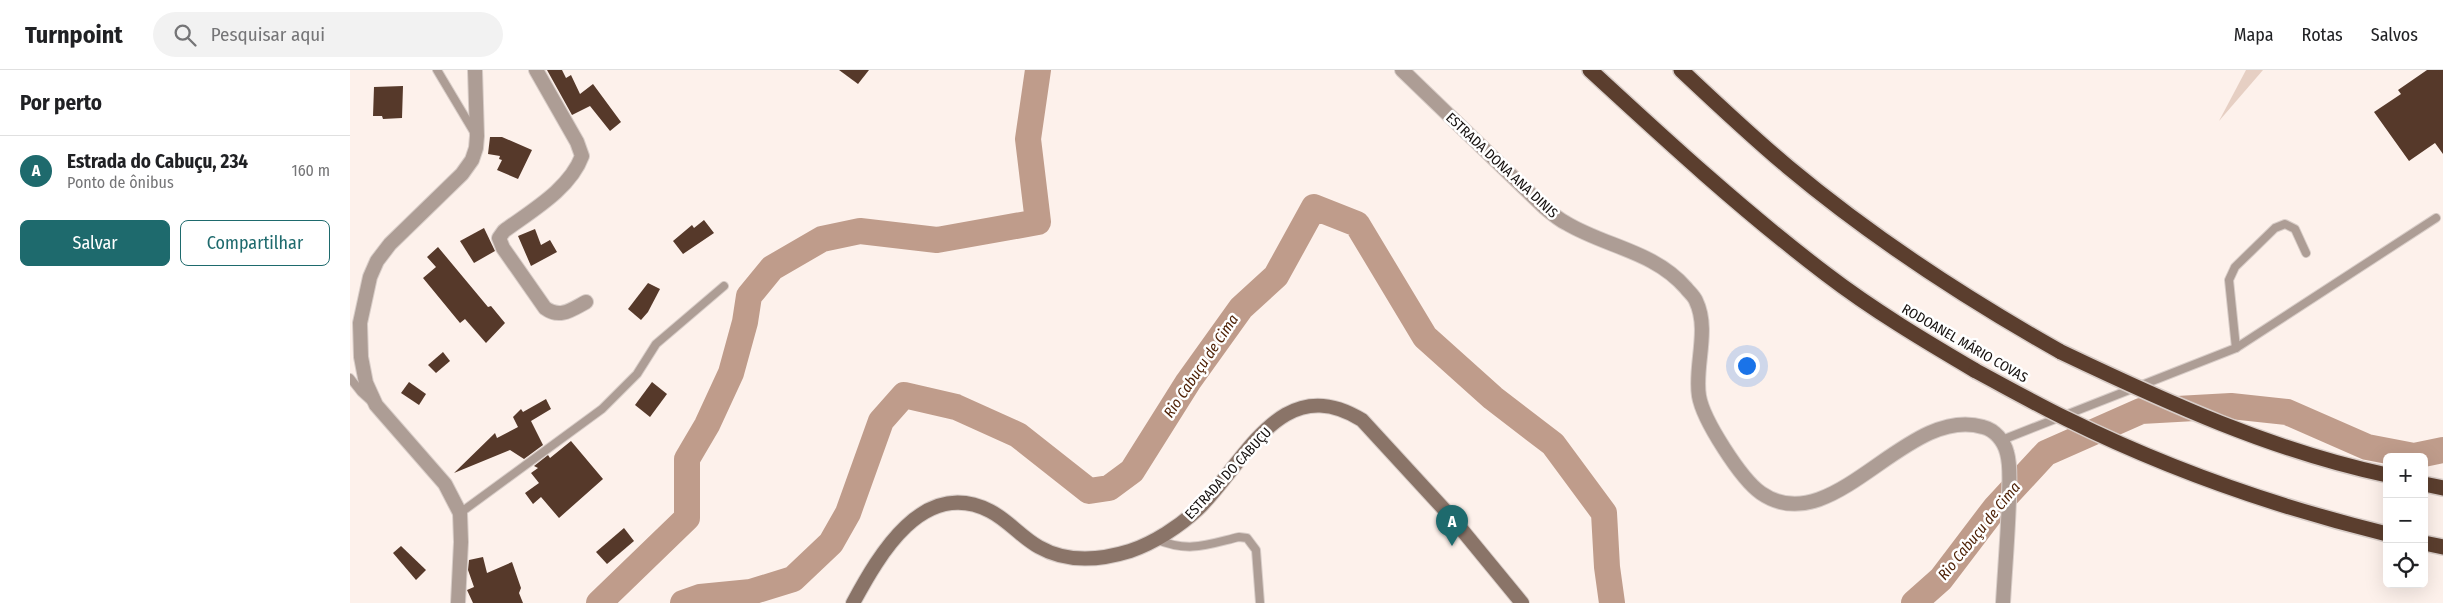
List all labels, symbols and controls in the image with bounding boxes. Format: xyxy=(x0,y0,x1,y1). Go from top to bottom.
search box xyxy=(153,12,503,57)
text: Turnpoint xyxy=(25,21,123,49)
icon: search xyxy=(171,21,199,49)
text: Pesquisar aqui xyxy=(211,23,325,46)
text: Mapa xyxy=(2234,24,2274,46)
text: Rotas xyxy=(2302,24,2343,46)
text: Salvos xyxy=(2371,24,2418,46)
text: Por perto xyxy=(20,90,102,116)
street label: ESTRADA DONA ANA DINIS xyxy=(1442,109,1561,222)
text: Estrada do Cabuçu, 234 xyxy=(67,150,248,173)
text: A xyxy=(32,161,40,180)
text: 160 m xyxy=(291,161,330,180)
text: Ponto de ônibus xyxy=(67,173,174,192)
button: Salvar xyxy=(20,220,170,266)
button: Compartilhar xyxy=(180,220,330,266)
street label: RODOANEL MÁRIO COVAS xyxy=(1899,300,2031,386)
water label: Rio Cabuçu de Cima xyxy=(1160,311,1242,421)
your location xyxy=(1734,353,1760,379)
street label: ESTRADA DO CABUÇU xyxy=(1182,424,1275,523)
map controls xyxy=(2383,453,2428,588)
button: + xyxy=(2383,453,2428,498)
water label: Rio Cabuçu de Cima xyxy=(1934,478,2024,584)
button: − xyxy=(2383,498,2428,543)
pin: A xyxy=(1436,505,1468,546)
button: locate xyxy=(2383,543,2428,588)

